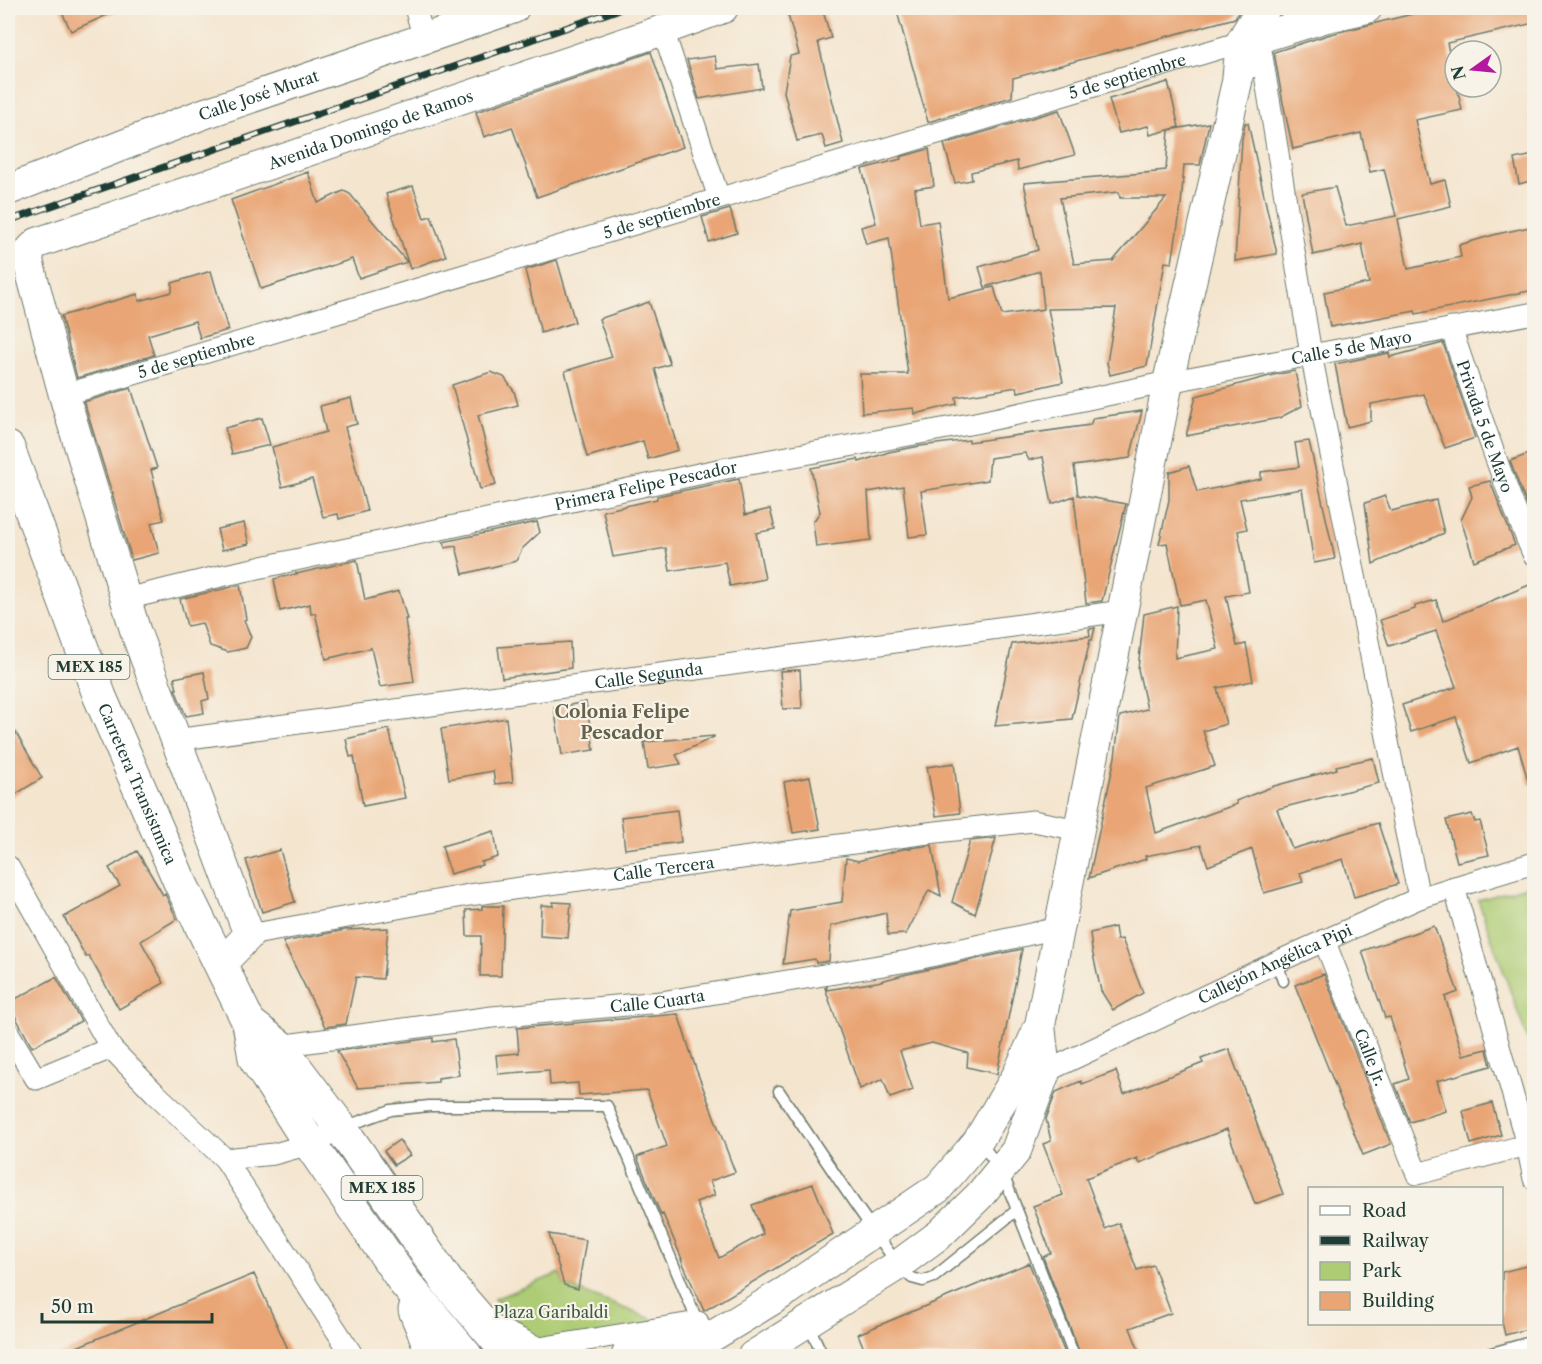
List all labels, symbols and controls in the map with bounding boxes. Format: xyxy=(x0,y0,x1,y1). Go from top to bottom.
north arrow xyxy=(1443,39,1503,99)
street label: 5 de septiembre xyxy=(1066,49,1188,103)
text: N xyxy=(1447,63,1470,82)
street label: Calle José Murat xyxy=(196,65,322,125)
street label: Avenida Domingo de Ramos xyxy=(265,85,476,174)
street label: 5 de septiembre xyxy=(601,189,723,243)
street label: Calle 5 de Mayo xyxy=(1290,326,1413,369)
street label: 5 de septiembre xyxy=(135,328,257,382)
street label: Privada 5 de Mayo xyxy=(1453,357,1518,496)
street label: Primera Felipe Pescador xyxy=(553,456,739,514)
road number: MEX 185 xyxy=(48,655,130,679)
street label: Calle Segunda xyxy=(593,658,704,693)
street label: Carretera Transistmica xyxy=(94,700,181,868)
district label: Colonia Felipe Pescador xyxy=(554,701,690,744)
street label: Calle Tercera xyxy=(612,852,716,885)
street label: Callejón Angélica Pipi xyxy=(1195,920,1355,1008)
street label: Calle Cuarta xyxy=(609,985,707,1016)
street label: Calle Jr. xyxy=(1350,1026,1391,1089)
road number: MEX 185 xyxy=(342,1176,422,1200)
legend xyxy=(1308,1187,1503,1325)
text: Road xyxy=(1362,1200,1407,1222)
text: Railway xyxy=(1362,1230,1430,1252)
text: Park xyxy=(1362,1260,1403,1282)
scale bar xyxy=(42,1286,212,1324)
text: Building xyxy=(1362,1290,1434,1312)
text: 50 m xyxy=(51,1296,94,1318)
park label: Plaza Garibaldi xyxy=(494,1302,609,1322)

